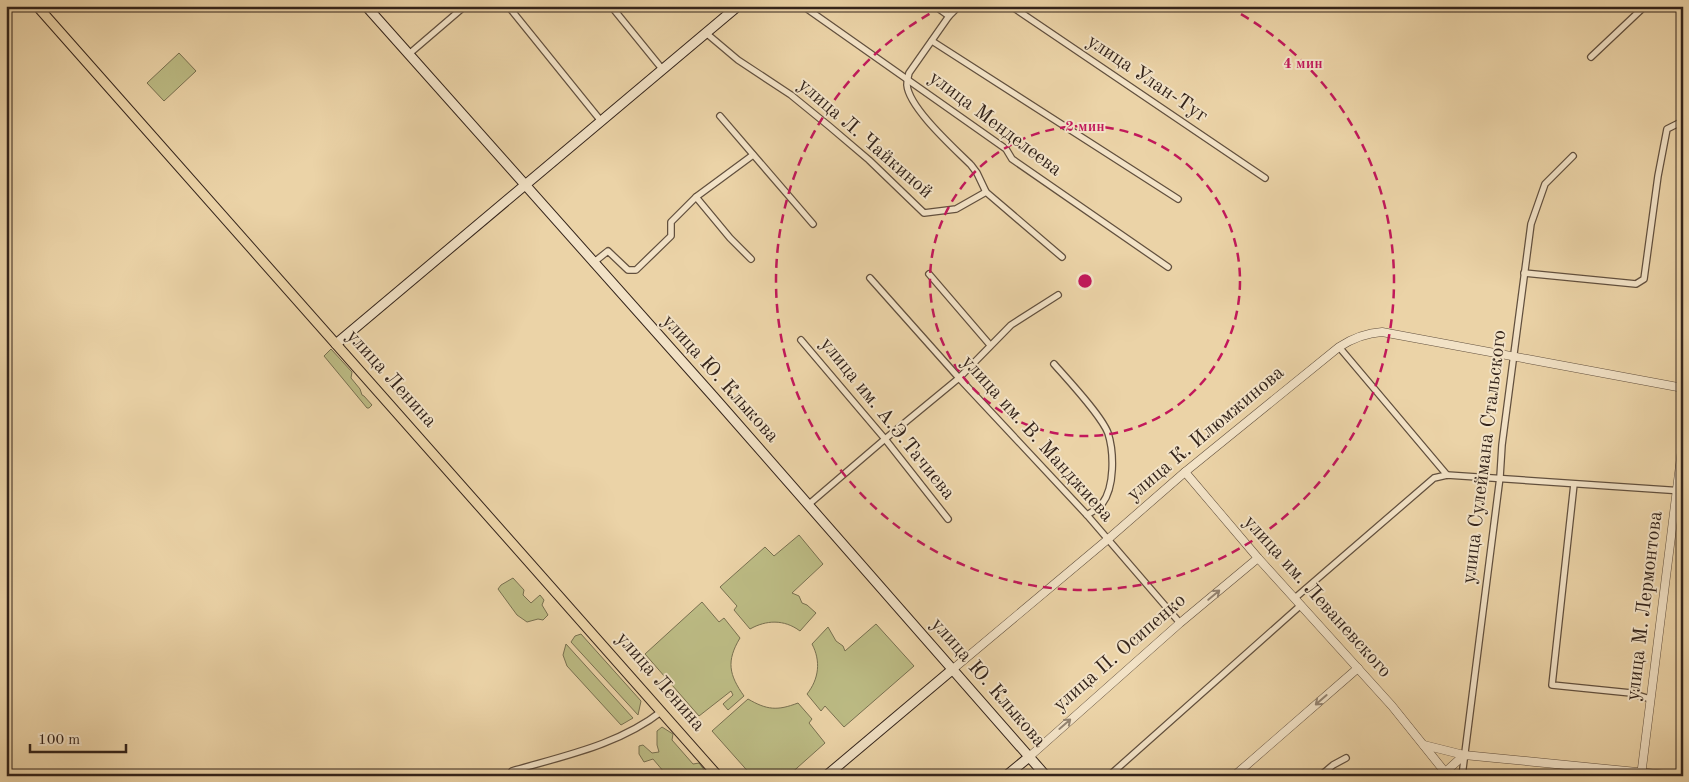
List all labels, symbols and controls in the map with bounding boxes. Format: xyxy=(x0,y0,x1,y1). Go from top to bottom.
street label: улица Улан-Туг xyxy=(1083,31,1211,127)
text: 4 мин xyxy=(1283,57,1323,72)
street label: улица Менделеева xyxy=(925,68,1065,180)
street label: улица Л. Чайкиной xyxy=(794,75,936,203)
text: 2 мин xyxy=(1065,120,1105,135)
centre of rings xyxy=(1076,272,1094,290)
street label: улица Ю. Клыкова xyxy=(658,311,782,447)
street label: улица Ленина xyxy=(342,326,440,432)
street label: улица Сулеймана Стальского xyxy=(1459,329,1511,585)
street label: улица им. А.Э.Тачиева xyxy=(816,334,958,504)
street label: улица им. В. Манджиева xyxy=(957,352,1117,526)
street label: улица К. Илюмжинова xyxy=(1124,363,1288,505)
street label: улица М. Лермонтова xyxy=(1623,510,1667,702)
street label: улица им. Леваневского xyxy=(1239,512,1395,682)
one-way arrow xyxy=(1207,589,1220,600)
street label: улица П. Осипенко xyxy=(1050,590,1190,716)
street label: улица Ю. Клыкова xyxy=(927,614,1049,752)
street label: улица Ленина xyxy=(612,629,708,735)
one-way arrow xyxy=(1315,695,1328,706)
one-way arrow xyxy=(1059,718,1072,730)
scale bar xyxy=(30,722,126,754)
text: 100 m xyxy=(38,733,80,748)

